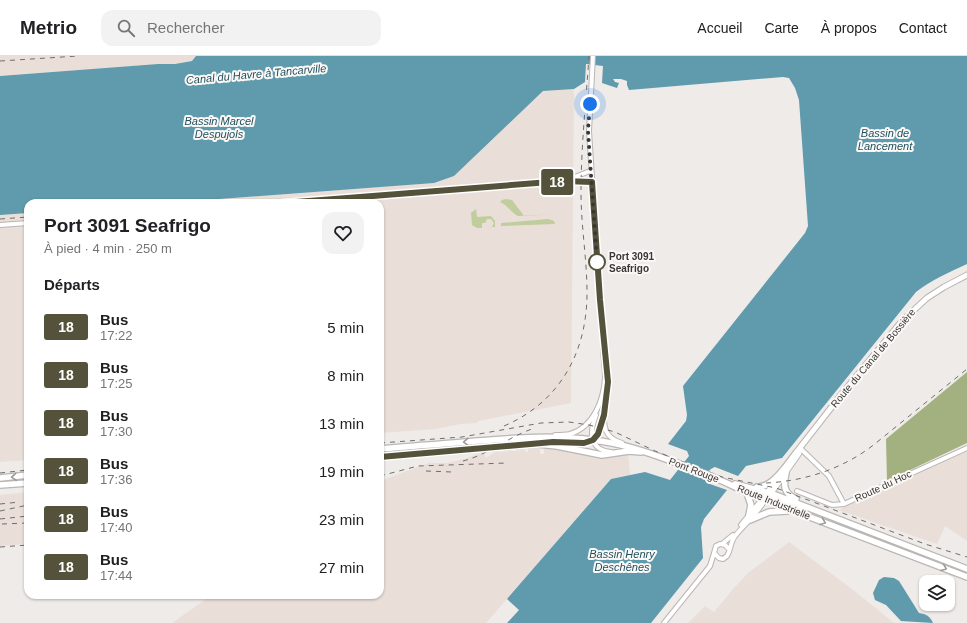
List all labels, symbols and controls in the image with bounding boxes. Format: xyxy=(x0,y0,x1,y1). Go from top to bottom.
search box xyxy=(101,10,381,46)
text: Metrio xyxy=(20,17,77,38)
icon: search xyxy=(115,17,137,39)
text: Rechercher xyxy=(147,19,225,36)
text: Accueil xyxy=(697,20,742,36)
text: Carte xyxy=(764,20,799,36)
text: À propos xyxy=(821,20,877,36)
text: Contact xyxy=(899,20,947,36)
water label: Canal du Havre à Tancarville xyxy=(185,62,327,86)
your location xyxy=(580,94,600,114)
water label: Bassin Marcel Despujols xyxy=(184,115,254,140)
water label: Bassin de Lancement xyxy=(858,127,913,152)
line badge: 18 xyxy=(539,169,575,195)
text: 18 xyxy=(549,174,565,190)
button: heart xyxy=(322,212,364,254)
text: Port 3091 Seafrigo xyxy=(44,215,211,236)
text: À pied · 4 min · 250 m xyxy=(44,241,172,256)
place label: Port 3091 Seafrigo xyxy=(609,251,654,274)
marker: Port 3091 Seafrigo xyxy=(588,253,606,271)
text: Départs xyxy=(44,276,100,293)
street label: Route du Canal de Bossière xyxy=(829,306,918,409)
text: Bus xyxy=(100,311,128,328)
text: 18 xyxy=(58,319,74,335)
text: 5 min xyxy=(327,319,364,336)
text: 17:22 xyxy=(100,328,133,343)
text: Bus xyxy=(100,359,128,376)
text: 18 xyxy=(58,367,74,383)
text: 8 min xyxy=(327,367,364,384)
text: 17:25 xyxy=(100,376,133,391)
text: Bus xyxy=(100,407,128,424)
text: 18 xyxy=(58,415,74,431)
text: 13 min xyxy=(319,415,364,432)
text: 17:30 xyxy=(100,424,133,439)
one-way arrow xyxy=(463,438,469,447)
text: Bus xyxy=(100,455,128,472)
street label: Pont Rouge xyxy=(667,455,721,485)
text: 18 xyxy=(58,463,74,479)
text: 19 min xyxy=(319,463,364,480)
street label: Route du Hoc xyxy=(853,468,913,504)
one-way arrow xyxy=(11,472,17,481)
text: 17:36 xyxy=(100,472,133,487)
street label: Route Industrielle xyxy=(736,482,813,522)
text: Bus xyxy=(100,503,128,520)
text: 18 xyxy=(58,511,74,527)
text: 23 min xyxy=(319,511,364,528)
one-way arrow xyxy=(819,518,826,526)
text: 17:40 xyxy=(100,520,133,535)
water label: Bassin Henry Deschênes xyxy=(589,548,656,573)
text: Bus xyxy=(100,551,128,568)
text: 18 xyxy=(58,559,74,575)
text: 27 min xyxy=(319,559,364,576)
one-way arrow xyxy=(941,564,948,572)
text: 17:44 xyxy=(100,568,133,583)
map controls xyxy=(919,575,955,611)
button: layers xyxy=(919,575,955,611)

